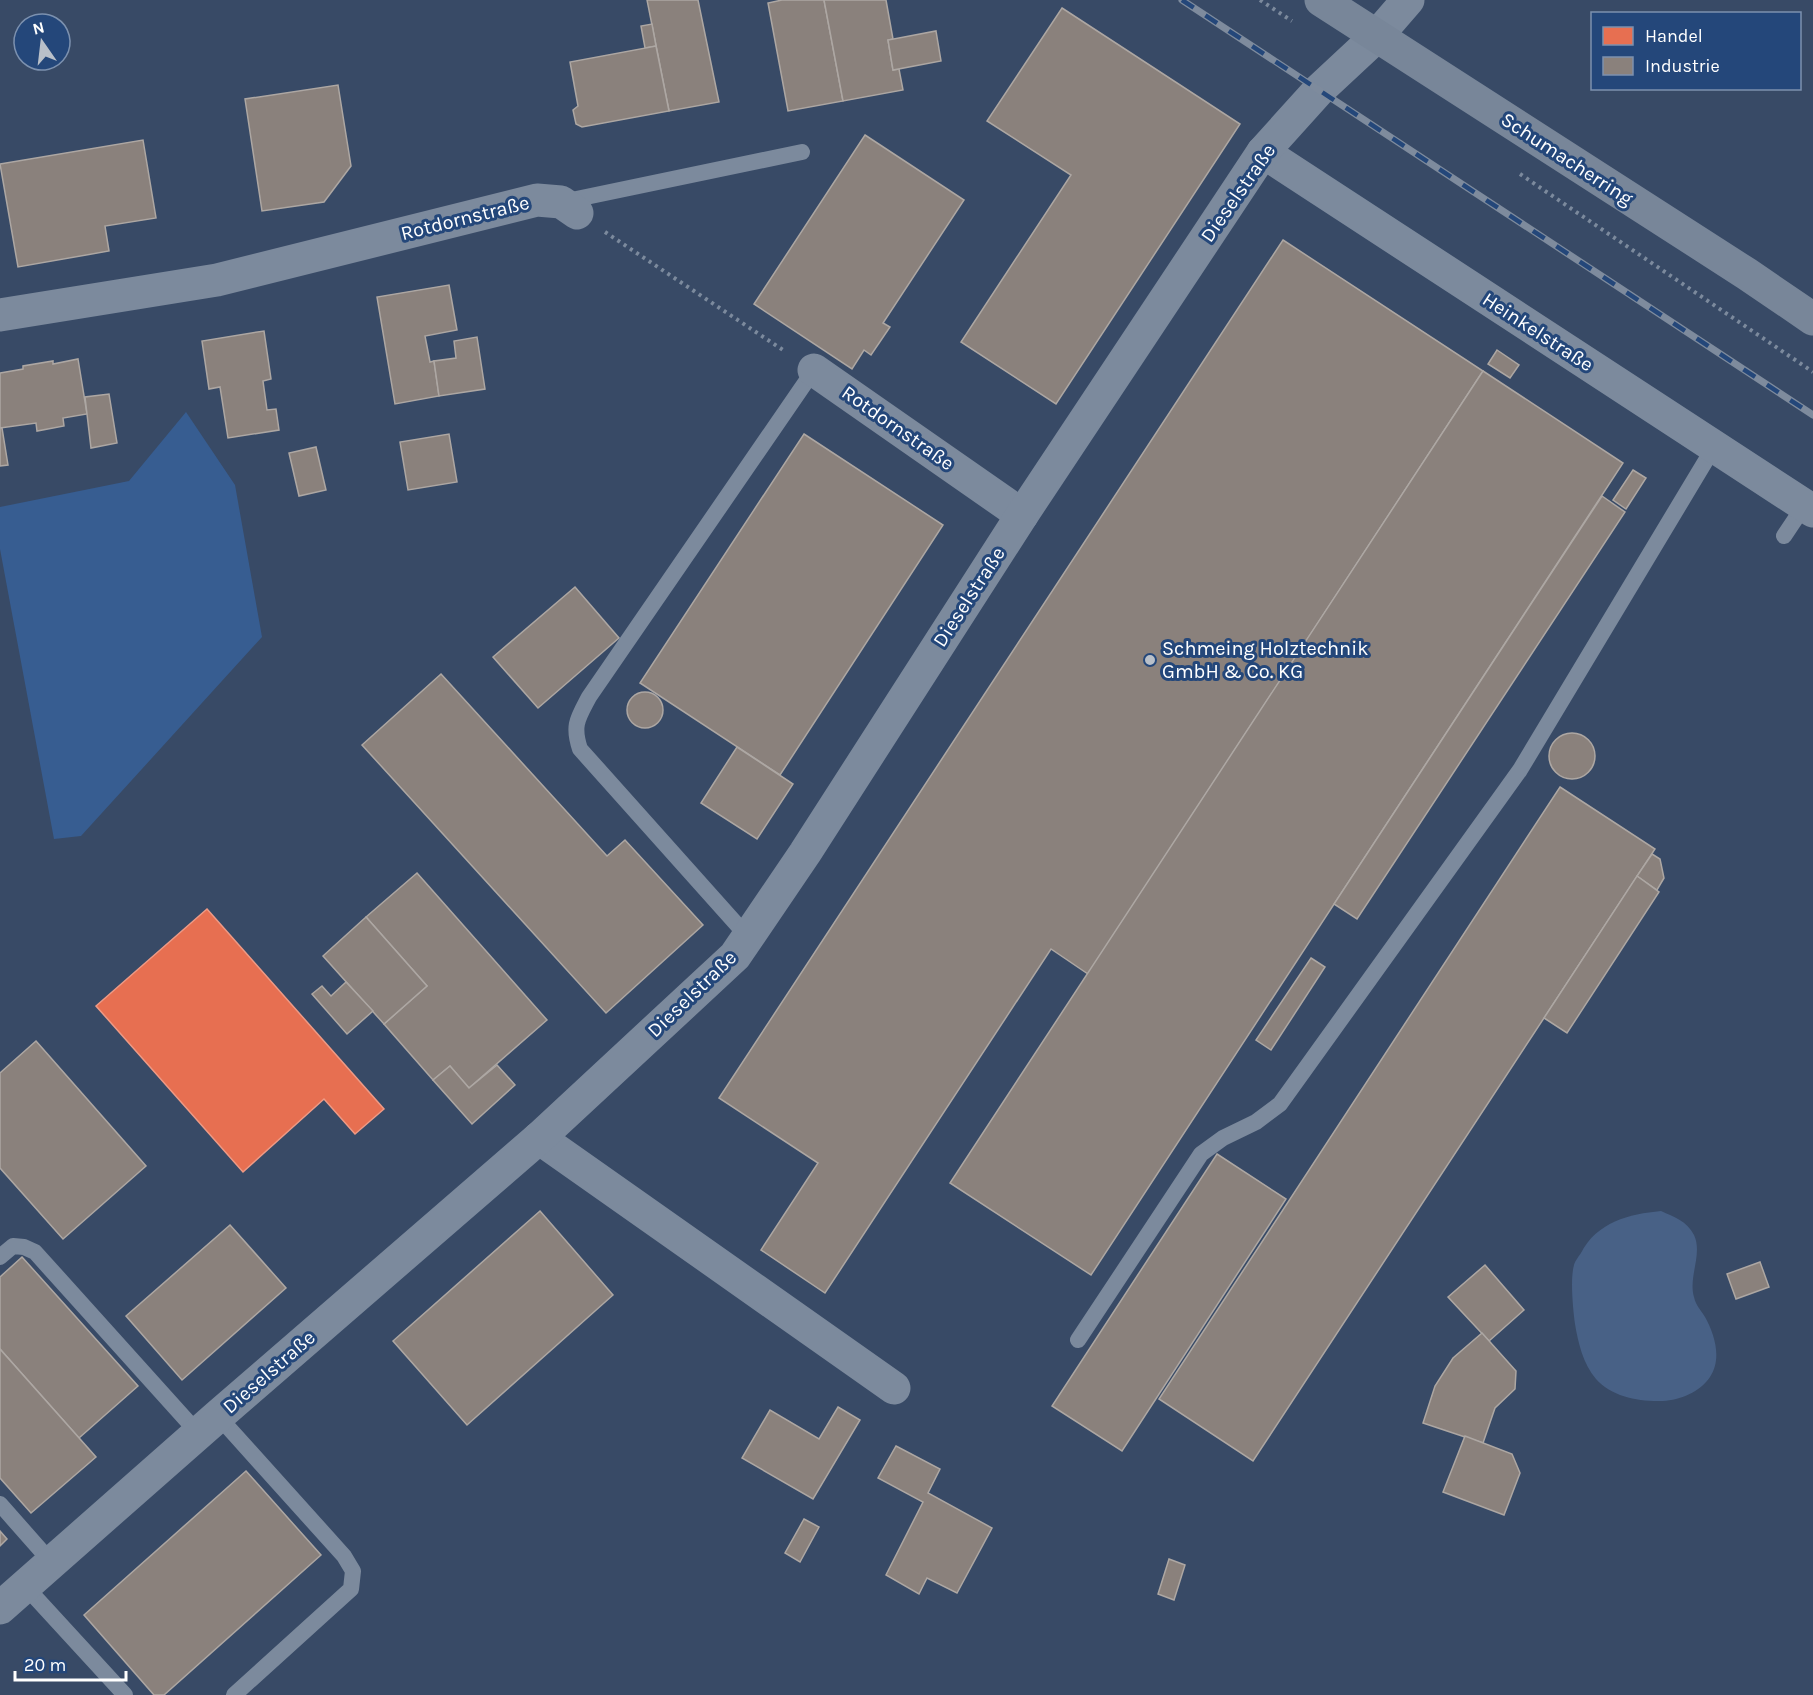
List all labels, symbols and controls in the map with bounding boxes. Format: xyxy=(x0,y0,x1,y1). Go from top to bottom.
north arrow xyxy=(12,12,72,72)
legend xyxy=(1591,12,1801,90)
text: N xyxy=(31,17,46,39)
text: Handel xyxy=(1645,25,1703,47)
text: Industrie xyxy=(1645,55,1720,77)
street label: Schumacherring xyxy=(1497,108,1637,210)
street label: Dieselstraße xyxy=(1196,139,1280,247)
street label: Rotdornstraße xyxy=(398,191,532,245)
street label: Heinkelstraße xyxy=(1478,288,1598,376)
street label: Rotdornstraße xyxy=(838,381,958,475)
street label: Dieselstraße xyxy=(928,543,1010,651)
place label: Schmeing Holztechnik GmbH & Co. KG xyxy=(1162,637,1368,683)
marker: Schmeing Holztechnik GmbH & Co. KG xyxy=(1143,653,1157,667)
street label: Dieselstraße xyxy=(643,946,741,1042)
street label: Dieselstraße xyxy=(218,1326,320,1418)
scale bar xyxy=(15,1644,126,1682)
text: 20 m xyxy=(24,1654,66,1676)

